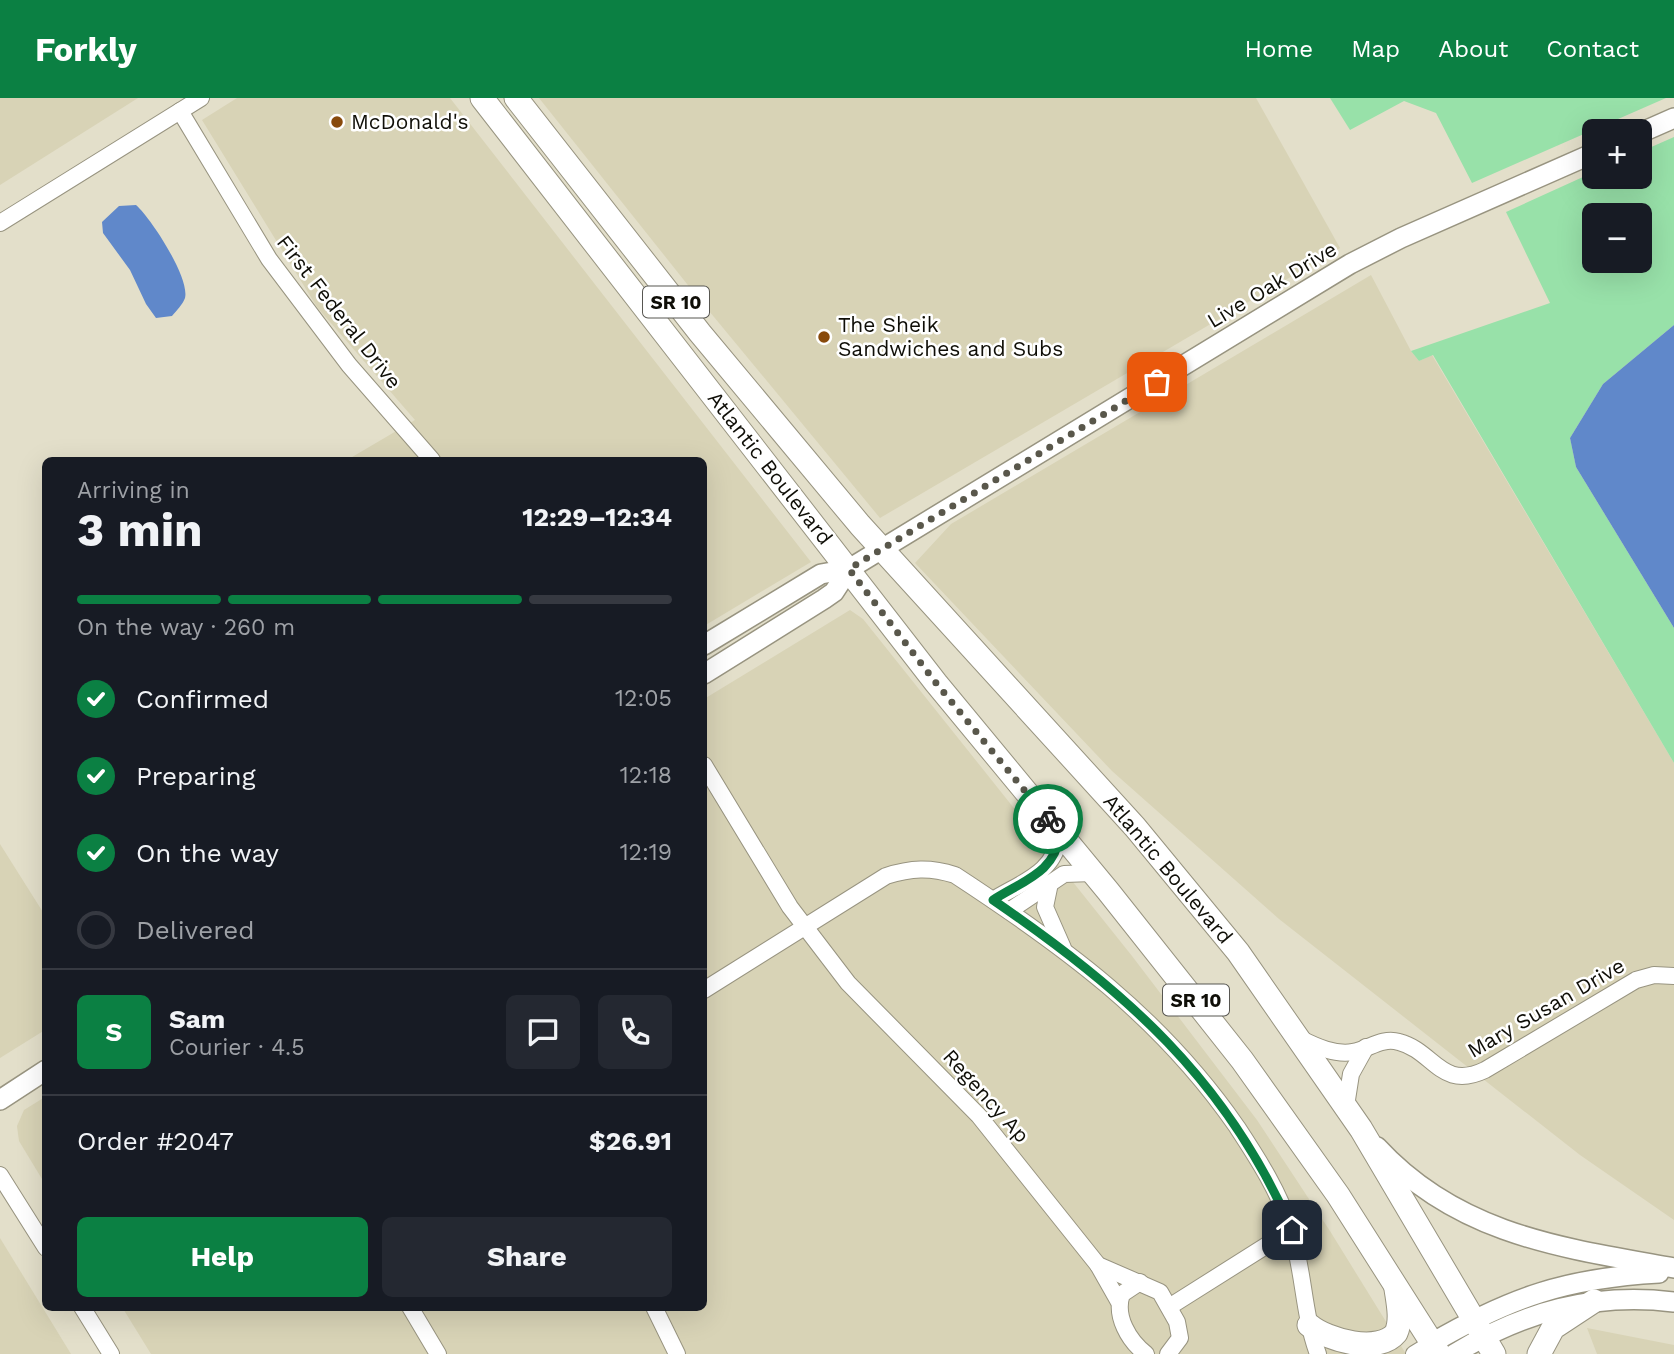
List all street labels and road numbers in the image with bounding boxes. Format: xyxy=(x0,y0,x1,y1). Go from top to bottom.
street label: First Federal Drive xyxy=(272,230,407,393)
street label: Live Oak Drive xyxy=(1202,236,1341,333)
road number: SR 10 xyxy=(643,286,709,318)
street label: Atlantic Boulevard xyxy=(703,386,838,549)
street label: Atlantic Boulevard xyxy=(1098,789,1238,949)
street label: Mary Susan Drive xyxy=(1463,952,1629,1063)
road number: SR 10 xyxy=(1163,985,1229,1016)
street label: Regency Ap xyxy=(938,1044,1035,1148)

